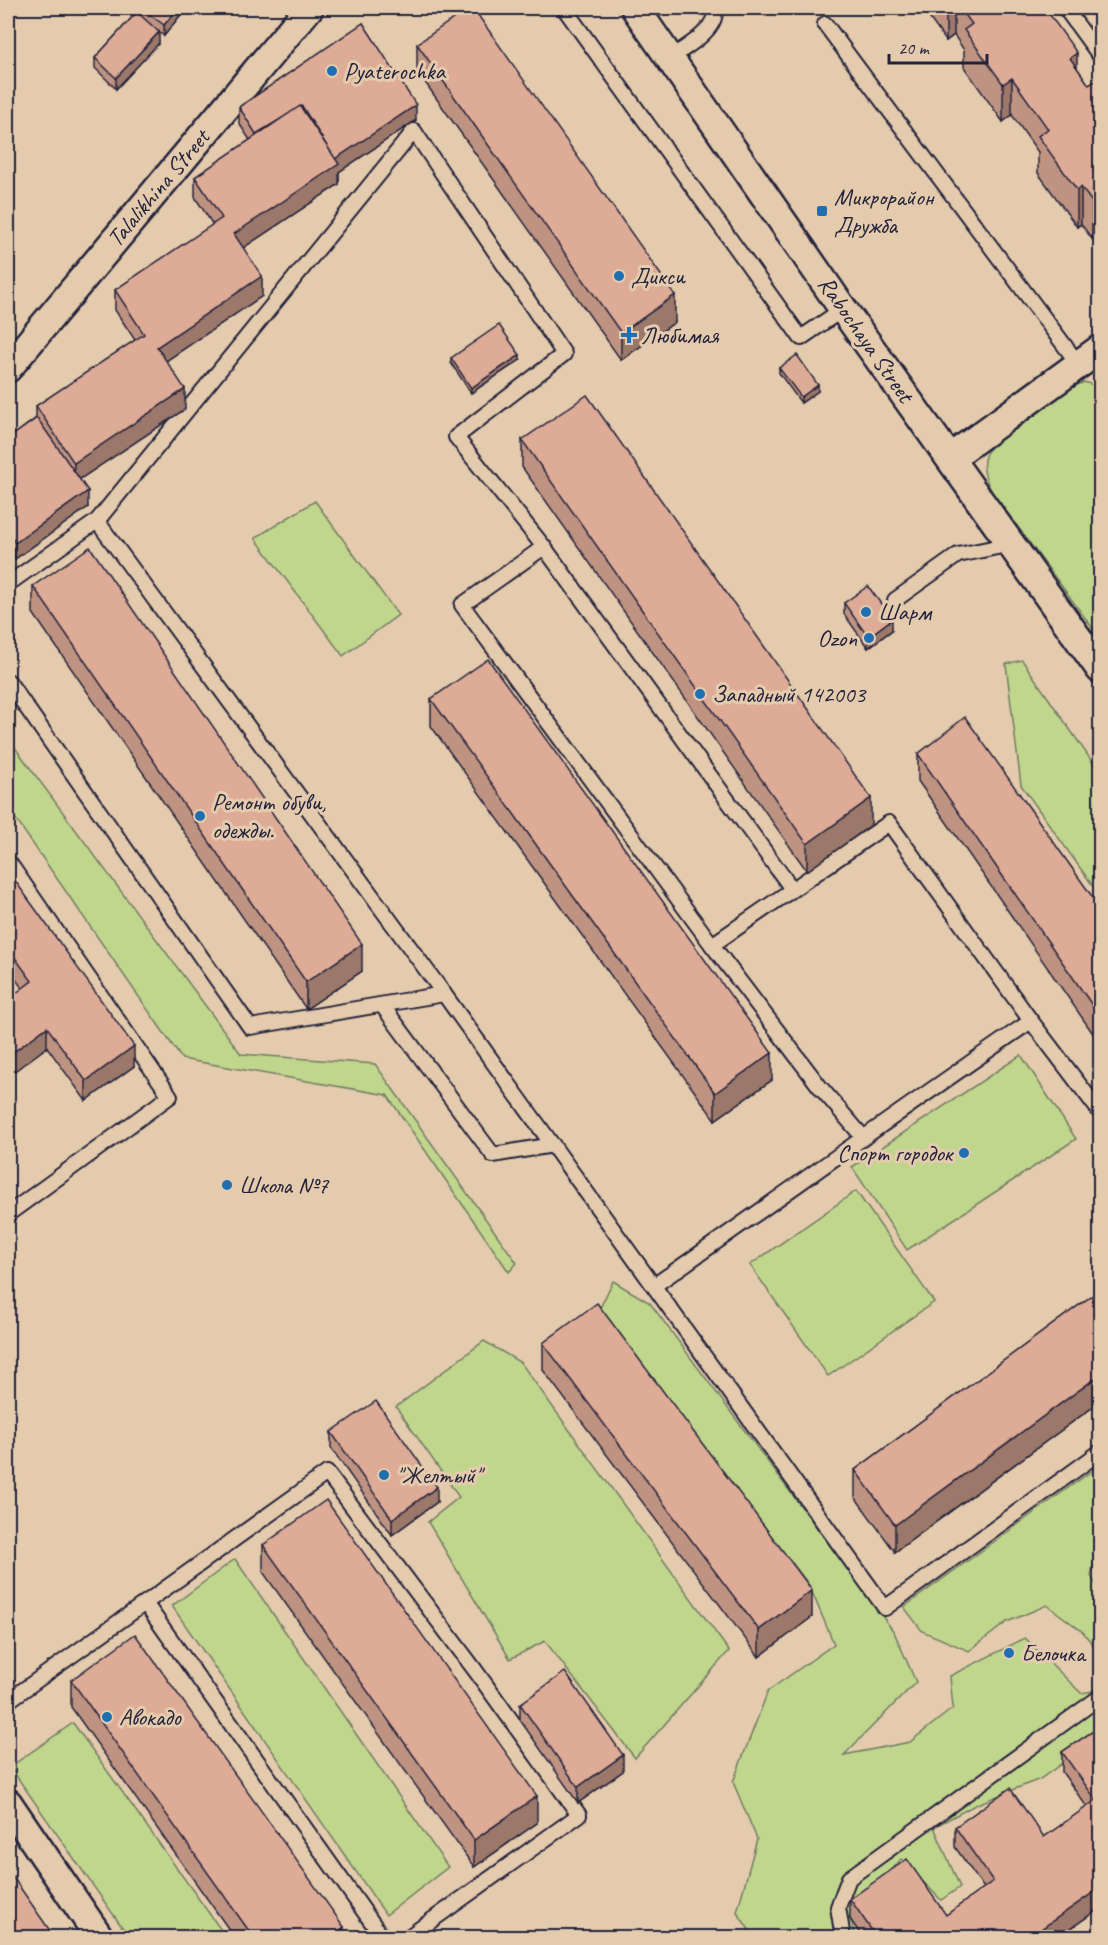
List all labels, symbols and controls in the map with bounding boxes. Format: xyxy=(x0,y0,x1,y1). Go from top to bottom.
scale bar xyxy=(889,27,986,65)
text: 20 m xyxy=(898,37,931,59)
place label: Pyaterochka xyxy=(344,56,447,86)
marker: Pyaterochka xyxy=(325,64,339,78)
street label: Talalikhina Street xyxy=(100,122,217,253)
place label: Микрорайон Дружба xyxy=(834,182,936,240)
marker: Микрорайон Дружба xyxy=(815,204,829,218)
place label: Дикси xyxy=(631,261,686,291)
marker: Дикси xyxy=(612,269,626,283)
street label: Rabochaya Street xyxy=(811,270,922,410)
place label: Любимая xyxy=(641,320,720,350)
marker: Любимая xyxy=(622,328,636,342)
place label: Шарм xyxy=(878,597,933,627)
marker: Шарм xyxy=(859,605,873,619)
place label: Ozon xyxy=(818,623,857,653)
marker: Ozon xyxy=(862,631,876,645)
place label: Западный 142003 xyxy=(712,679,868,709)
marker: Западный 142003 xyxy=(693,687,707,701)
place label: Ремонт обуви, одежды. xyxy=(212,787,326,845)
marker: Ремонт обуви, одежды. xyxy=(193,809,207,823)
place label: Спорт городок xyxy=(837,1138,954,1168)
marker: Спорт городок xyxy=(957,1146,971,1160)
place label: Школа №7 xyxy=(239,1170,330,1200)
marker: Школа №7 xyxy=(220,1178,234,1192)
place label: "Желтый" xyxy=(396,1460,486,1490)
marker: "Желтый" xyxy=(377,1468,391,1482)
place label: Белочка xyxy=(1021,1638,1087,1668)
marker: Белочка xyxy=(1002,1646,1016,1660)
place label: Авокадо xyxy=(119,1702,182,1732)
marker: Авокадо xyxy=(100,1710,114,1724)

